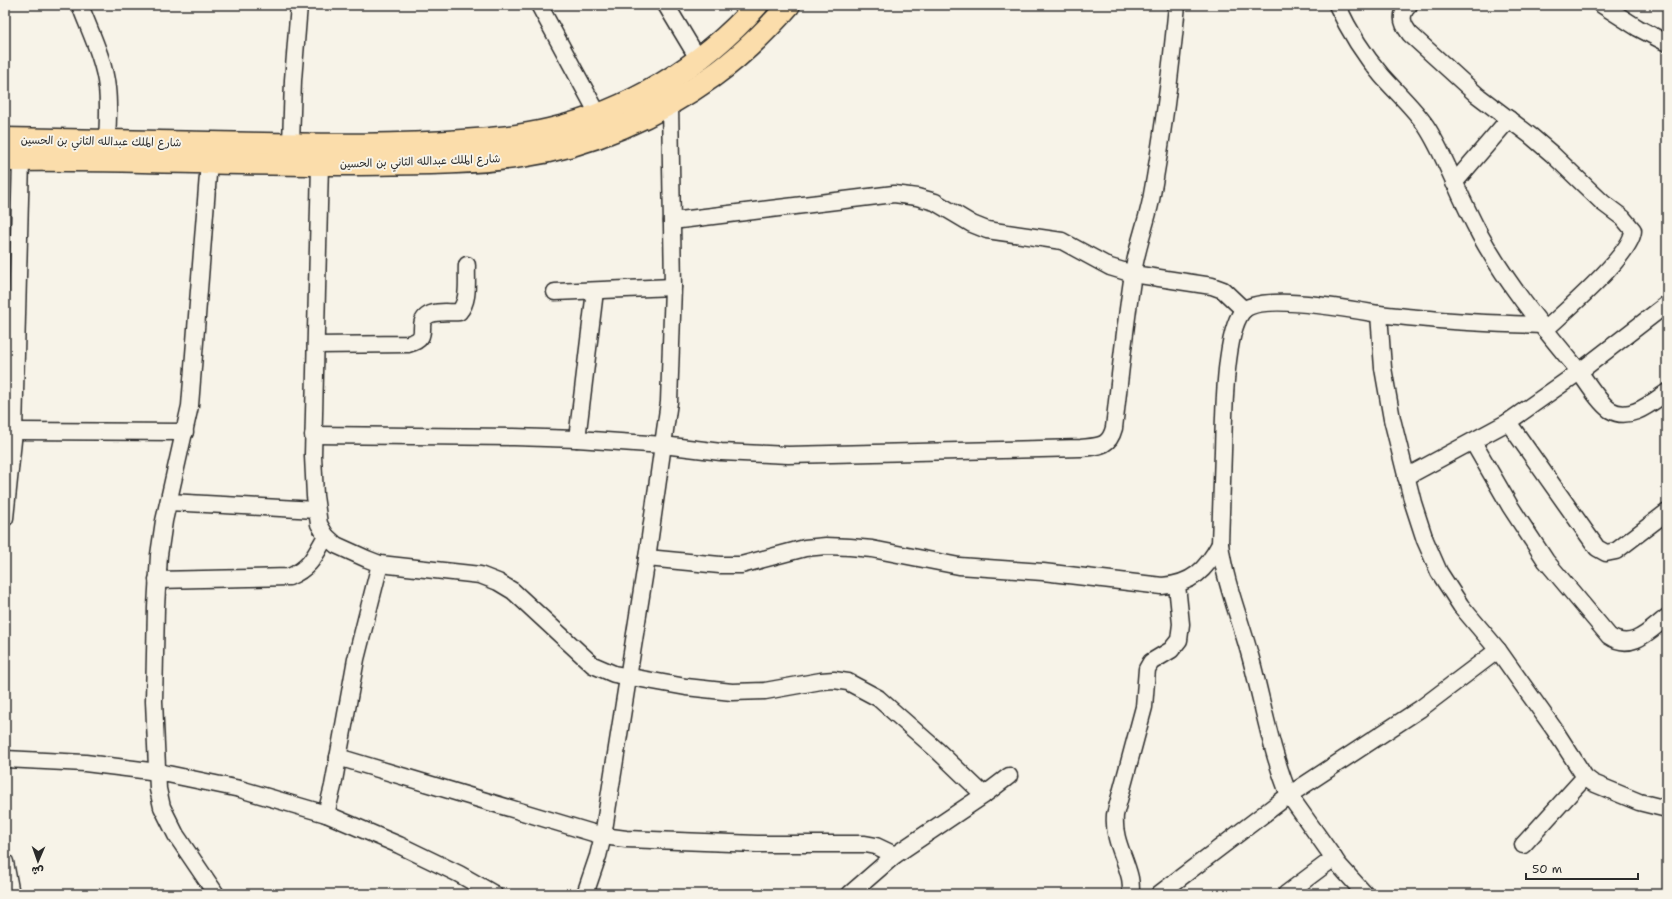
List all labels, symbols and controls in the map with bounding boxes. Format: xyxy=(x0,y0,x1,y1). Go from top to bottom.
street label: شارع الملك عبدالله الثاني بن الحسين xyxy=(21,133,181,153)
street label: شارع الملك عبدالله الثاني بن الحسين xyxy=(339,151,501,175)
north arrow xyxy=(18,841,58,881)
scale bar xyxy=(1526,855,1638,881)
text: 50 m xyxy=(1532,861,1562,877)
text: ش xyxy=(31,863,44,878)

